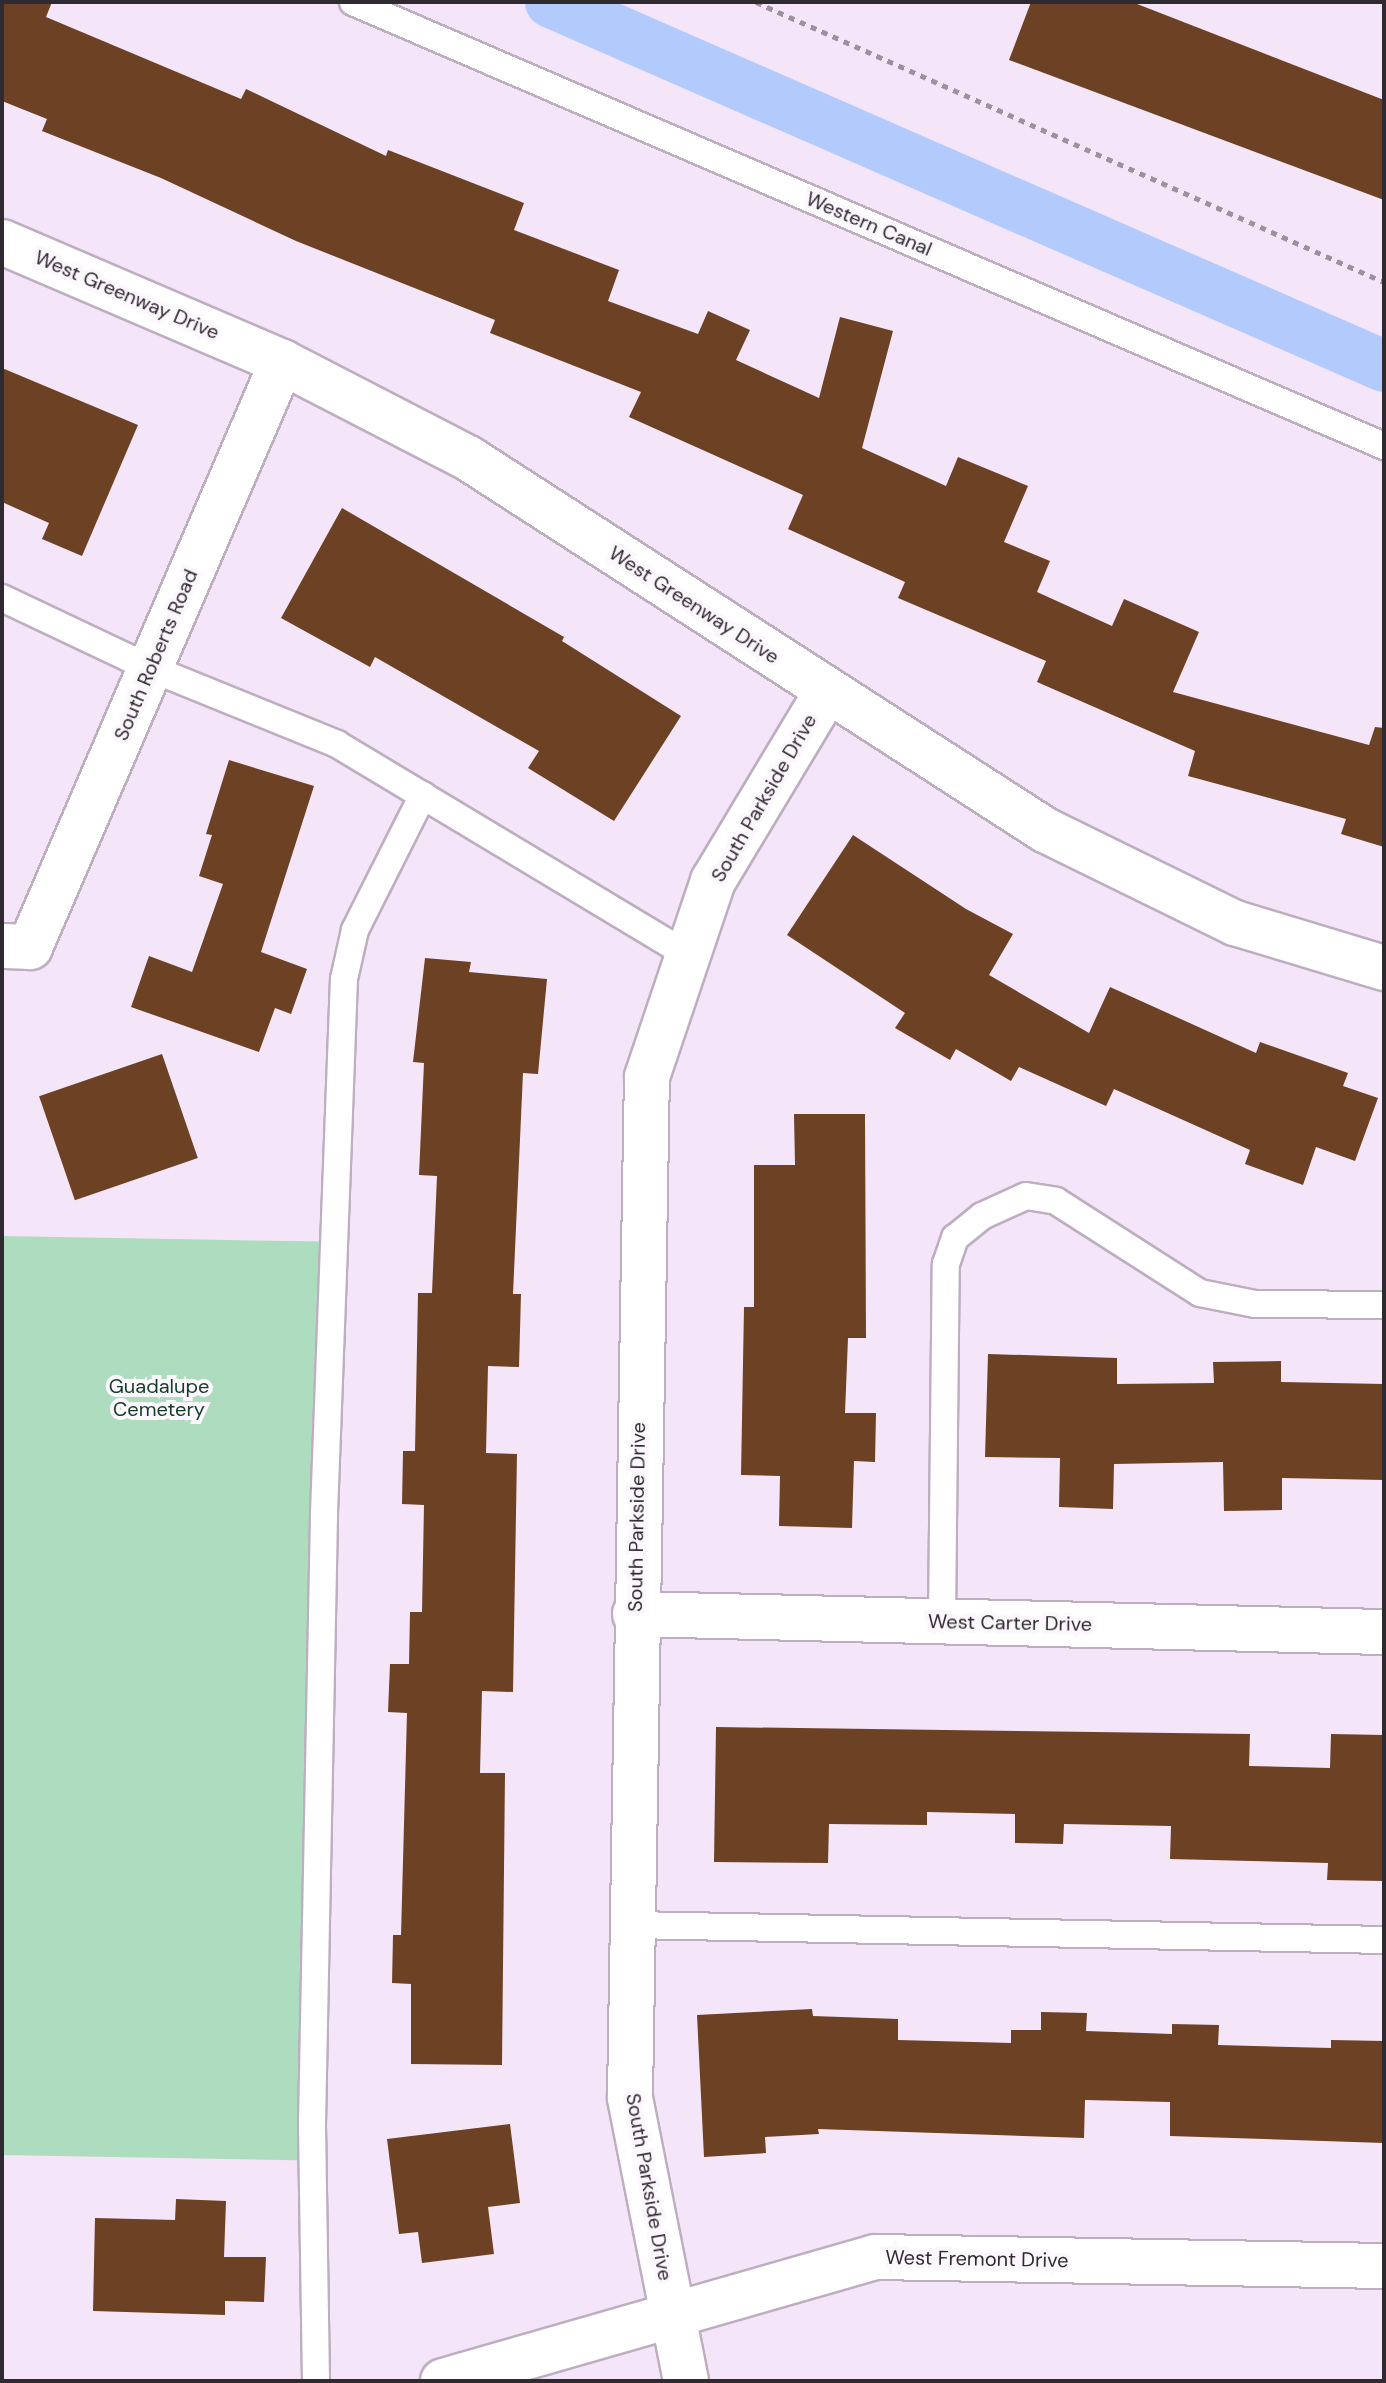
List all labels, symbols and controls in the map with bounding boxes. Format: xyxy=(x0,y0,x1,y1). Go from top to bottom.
street label: Western Canal xyxy=(802,187,936,261)
street label: West Greenway Drive xyxy=(31,245,223,345)
street label: West Greenway Drive xyxy=(604,541,784,669)
street label: South Roberts Road xyxy=(109,566,203,744)
street label: South Parkside Drive xyxy=(706,710,822,886)
park label: Guadalupe Cemetery xyxy=(109,1375,209,1422)
street label: South Parkside Drive xyxy=(623,1422,651,1612)
street label: West Carter Drive xyxy=(928,1610,1092,1636)
street label: South Parkside Drive xyxy=(621,2091,677,2283)
street label: West Fremont Drive xyxy=(885,2245,1069,2273)

